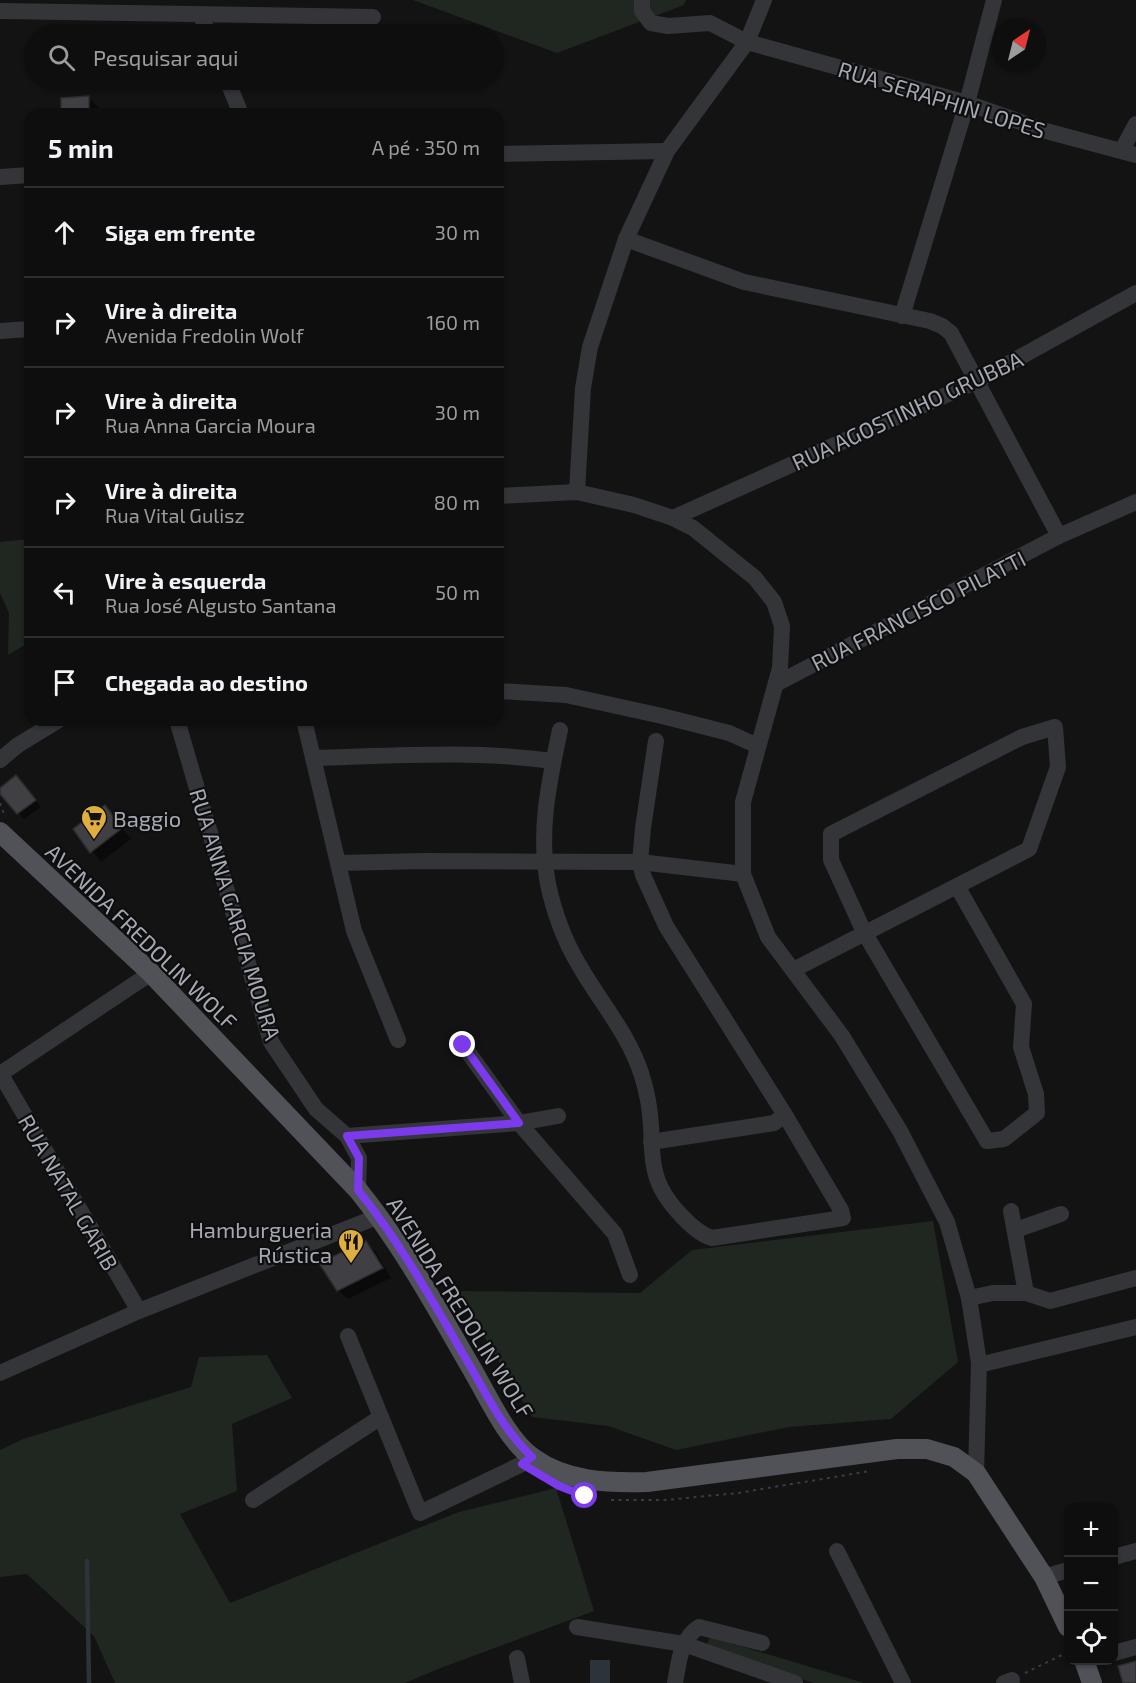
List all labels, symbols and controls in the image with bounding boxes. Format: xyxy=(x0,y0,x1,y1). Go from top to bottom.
north arrow xyxy=(992,18,1046,72)
search box xyxy=(24,24,504,90)
icon: search xyxy=(45,41,78,74)
text: Pesquisar aqui xyxy=(93,44,239,70)
street label: RUA SERAPHIN LOPES xyxy=(835,55,1049,143)
text: 5 min xyxy=(48,132,114,163)
text: A pé · 350 m xyxy=(372,135,480,159)
icon: ahead xyxy=(48,216,81,249)
text: Siga em frente xyxy=(105,219,255,245)
text: 30 m xyxy=(435,220,480,244)
text: Vire à direita xyxy=(105,297,237,323)
icon: right xyxy=(48,306,81,339)
text: 160 m xyxy=(427,310,480,334)
text: Avenida Fredolin Wolf xyxy=(105,323,304,347)
street label: RUA AGOSTINHO GRUBBA xyxy=(788,345,1027,475)
text: Vire à direita xyxy=(105,387,237,413)
icon: right xyxy=(48,396,81,429)
text: 30 m xyxy=(435,400,480,424)
text: Rua Anna Garcia Moura xyxy=(105,413,316,437)
text: Vire à direita xyxy=(105,477,237,503)
icon: right xyxy=(48,486,81,519)
text: 80 m xyxy=(434,490,480,514)
text: Rua Vital Gulisz xyxy=(105,503,245,527)
street label: RUA FRANCISCO PILATTI xyxy=(806,545,1030,675)
text: Vire à esquerda xyxy=(105,567,266,593)
icon: left xyxy=(48,576,81,609)
text: 50 m xyxy=(435,580,480,604)
text: Rua José Algusto Santana xyxy=(105,593,336,617)
icon: arrive xyxy=(48,666,81,699)
text: Chegada ao destino xyxy=(105,669,308,695)
street label: RUA ANNA GARCIA MOURA xyxy=(185,785,287,1043)
supermarket icon: Baggio xyxy=(79,803,109,841)
place label: Baggio xyxy=(113,805,181,831)
street label: AVENIDA FREDOLIN WOLF xyxy=(41,838,243,1034)
route end xyxy=(449,1031,475,1057)
street label: RUA NATAL GARIB xyxy=(14,1110,124,1274)
street label: AVENIDA FREDOLIN WOLF xyxy=(382,1192,540,1422)
place label: Hamburgueria Rústica xyxy=(189,1216,332,1267)
restaurant icon: Hamburgueria Rústica xyxy=(336,1227,366,1265)
route start xyxy=(571,1482,597,1508)
map controls xyxy=(1064,1503,1118,1665)
button: + xyxy=(1064,1503,1118,1557)
button: − xyxy=(1064,1557,1118,1611)
button: locate xyxy=(1064,1611,1118,1665)

